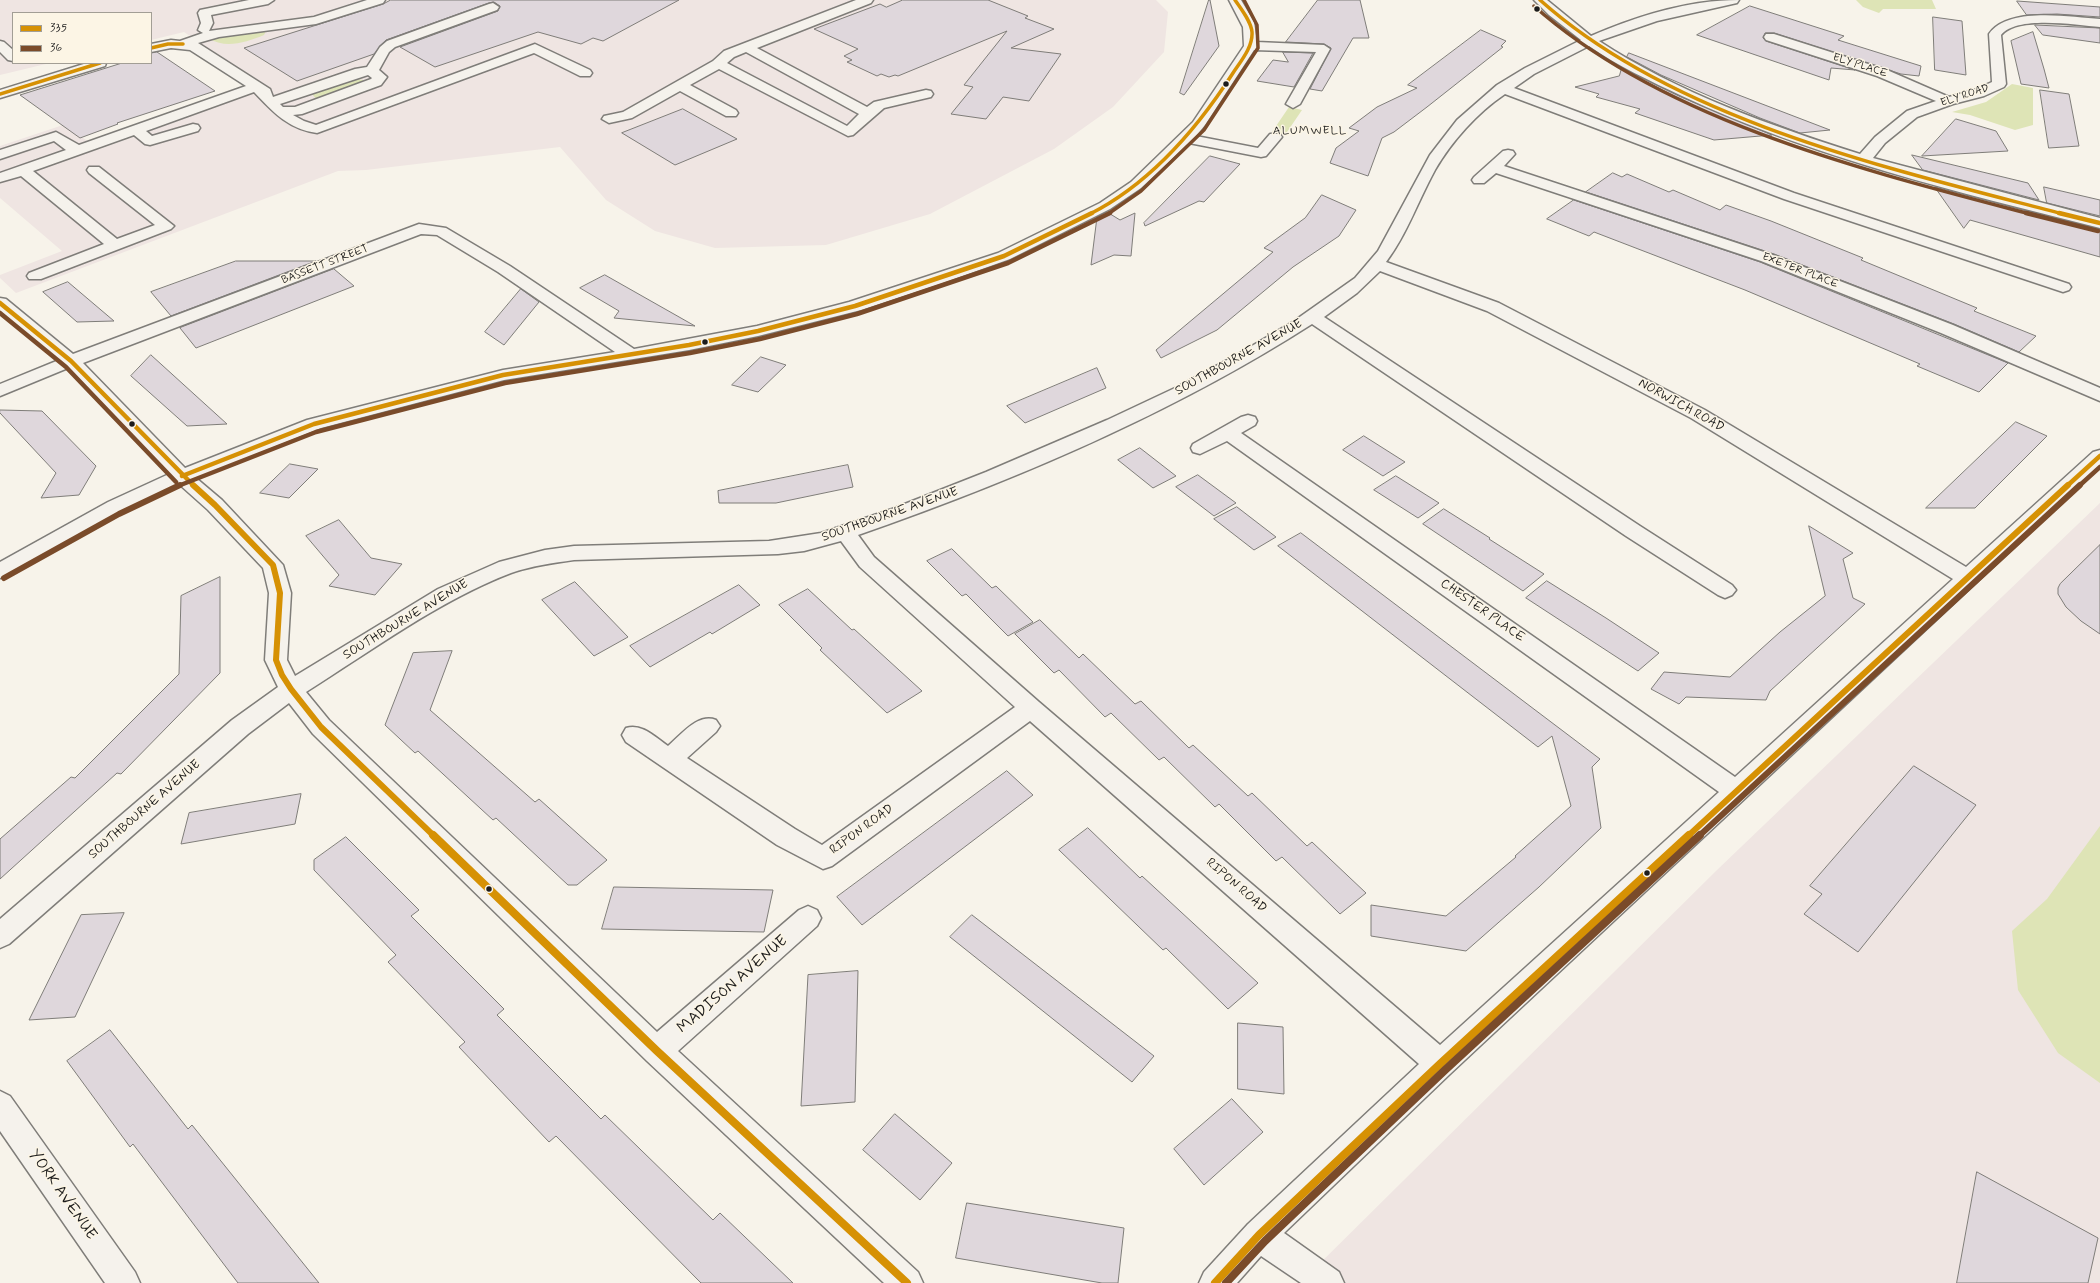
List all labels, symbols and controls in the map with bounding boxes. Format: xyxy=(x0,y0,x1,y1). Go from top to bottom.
unlabelled marker xyxy=(1532,4,1542,14)
legend xyxy=(12,12,152,64)
text: 335 xyxy=(50,20,67,36)
text: 36 xyxy=(50,40,62,56)
street label: ELY PLACE xyxy=(1831,51,1889,81)
unlabelled marker xyxy=(1221,79,1231,89)
street label: ELY ROAD xyxy=(1939,82,1991,110)
district label: ALUMWELL xyxy=(1274,124,1346,138)
street label: BASSETT STREET xyxy=(280,242,370,288)
street label: EXETER PLACE xyxy=(1760,251,1840,291)
street label: SOUTHBOURNE AVENUE xyxy=(1173,316,1305,400)
unlabelled marker xyxy=(700,337,710,347)
street label: NORWICH ROAD xyxy=(1635,376,1727,436)
unlabelled marker xyxy=(127,419,137,429)
street label: SOUTHBOURNE AVENUE xyxy=(820,484,960,546)
street label: SOUTHBOURNE AVENUE xyxy=(341,576,471,664)
street label: CHESTER PLACE xyxy=(1437,576,1527,646)
street label: SOUTHBOURNE AVENUE xyxy=(86,757,204,863)
street label: RIPON ROAD xyxy=(827,802,897,858)
street label: RIPON ROAD xyxy=(1202,855,1270,917)
unlabelled marker xyxy=(1642,868,1652,878)
unlabelled marker xyxy=(484,884,494,894)
street label: MADISON AVENUE xyxy=(674,932,792,1038)
street label: YORK AVENUE xyxy=(24,1146,100,1244)

